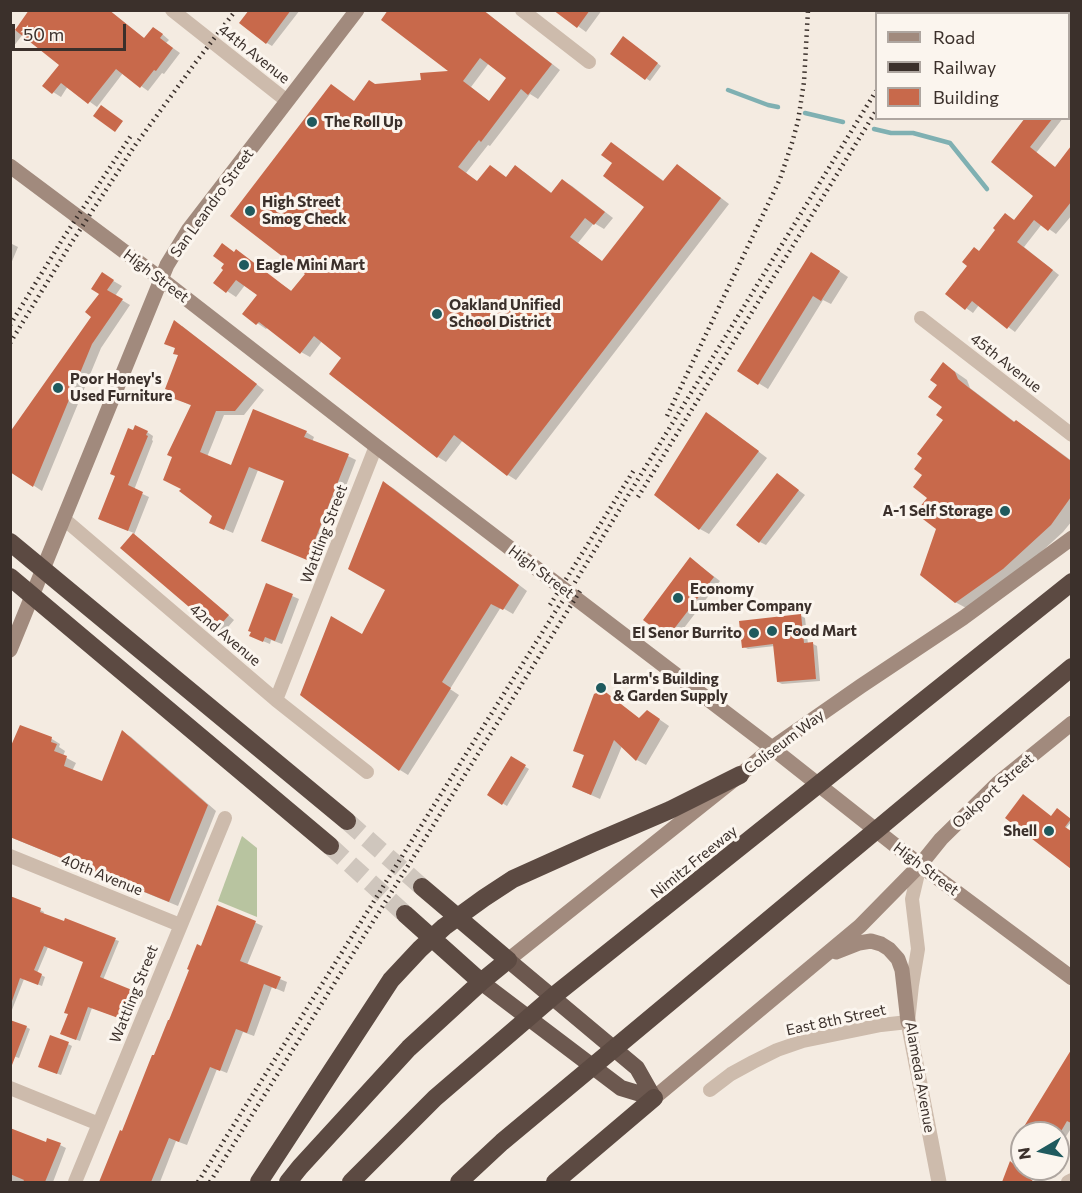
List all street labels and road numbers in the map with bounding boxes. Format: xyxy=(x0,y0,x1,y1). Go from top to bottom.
street label: 44th Avenue xyxy=(215,21,293,87)
street label: San Leandro Street xyxy=(167,145,257,261)
street label: High Street xyxy=(120,246,192,306)
street label: 45th Avenue xyxy=(967,330,1045,396)
street label: Wattling Street xyxy=(297,482,351,586)
street label: High Street xyxy=(505,542,577,602)
street label: 42nd Avenue xyxy=(186,600,264,670)
street label: Coliseum Way xyxy=(740,706,828,778)
street label: Oakport Street xyxy=(949,750,1037,832)
street label: Nimitz Freeway xyxy=(647,822,741,902)
street label: High Street xyxy=(890,839,962,899)
street label: 40th Avenue xyxy=(59,850,145,900)
street label: Wattling Street xyxy=(106,942,162,1046)
street label: East 8th Street xyxy=(784,1001,888,1039)
street label: Alameda Avenue xyxy=(901,1020,939,1134)

